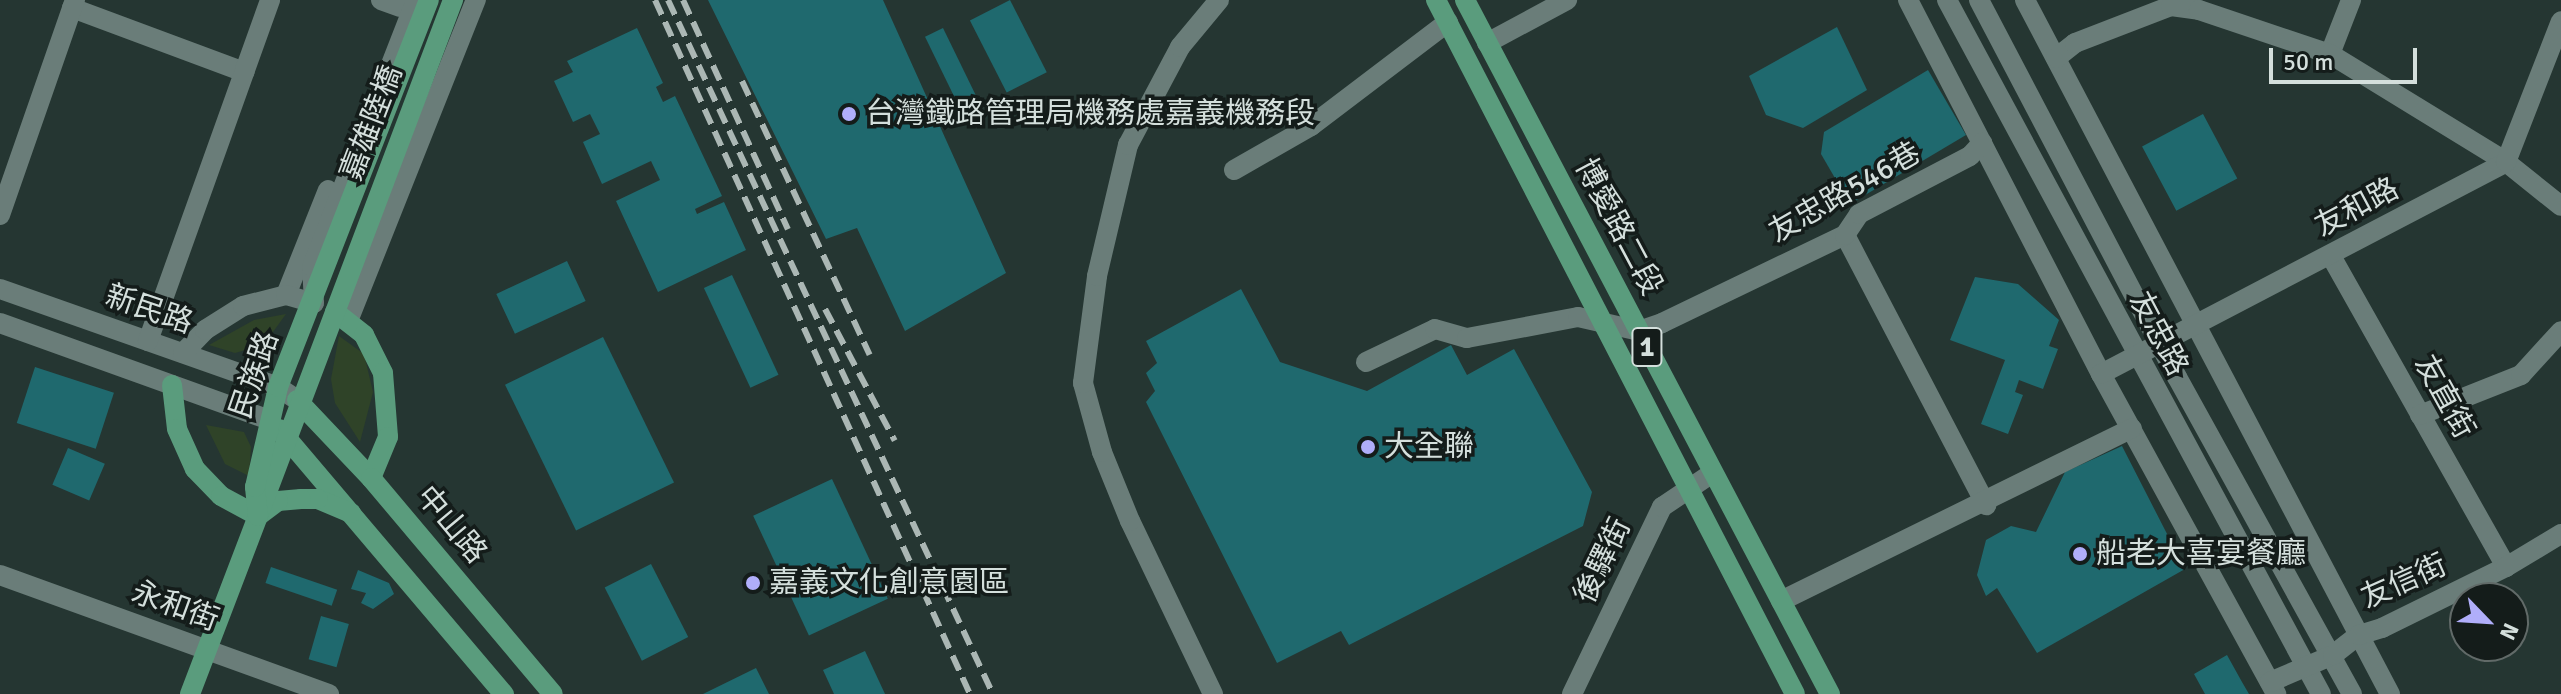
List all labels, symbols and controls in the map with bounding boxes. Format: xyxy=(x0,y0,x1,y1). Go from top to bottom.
scale bar xyxy=(2273,32,2421,82)
text: 50 m xyxy=(2283,47,2333,77)
street label: 嘉雄陸橋 xyxy=(334,61,410,185)
place label: 台灣鐵路管理局機務處嘉義機務段 xyxy=(865,96,1315,132)
marker: 台灣鐵路管理局機務處嘉義機務段 xyxy=(840,105,858,123)
street label: 友忠路546巷 xyxy=(1763,135,1927,251)
street label: 博愛路二段 xyxy=(1567,152,1669,302)
street label: 友和路 xyxy=(2309,171,2405,245)
street label: 新民路 xyxy=(101,278,197,342)
street label: 友忠路 xyxy=(2121,286,2195,382)
road number: 1 xyxy=(1631,323,1663,371)
street label: 民族路 xyxy=(223,327,287,423)
street label: 友直街 xyxy=(2406,349,2482,445)
place label: 大全聯 xyxy=(1384,429,1474,465)
marker: 大全聯 xyxy=(1359,438,1377,456)
street label: 中山路 xyxy=(408,479,494,571)
street label: 後驛街 xyxy=(1567,513,1639,609)
place label: 船老大喜宴餐廳 xyxy=(2096,536,2306,572)
marker: 船老大喜宴餐廳 xyxy=(2071,545,2089,563)
street label: 友信街 xyxy=(2356,547,2452,617)
place label: 嘉義文化創意園區 xyxy=(769,565,1009,601)
marker: 嘉義文化創意園區 xyxy=(744,574,762,592)
street label: 永和街 xyxy=(127,575,223,639)
north arrow xyxy=(2449,582,2529,662)
text: N xyxy=(2494,619,2525,644)

